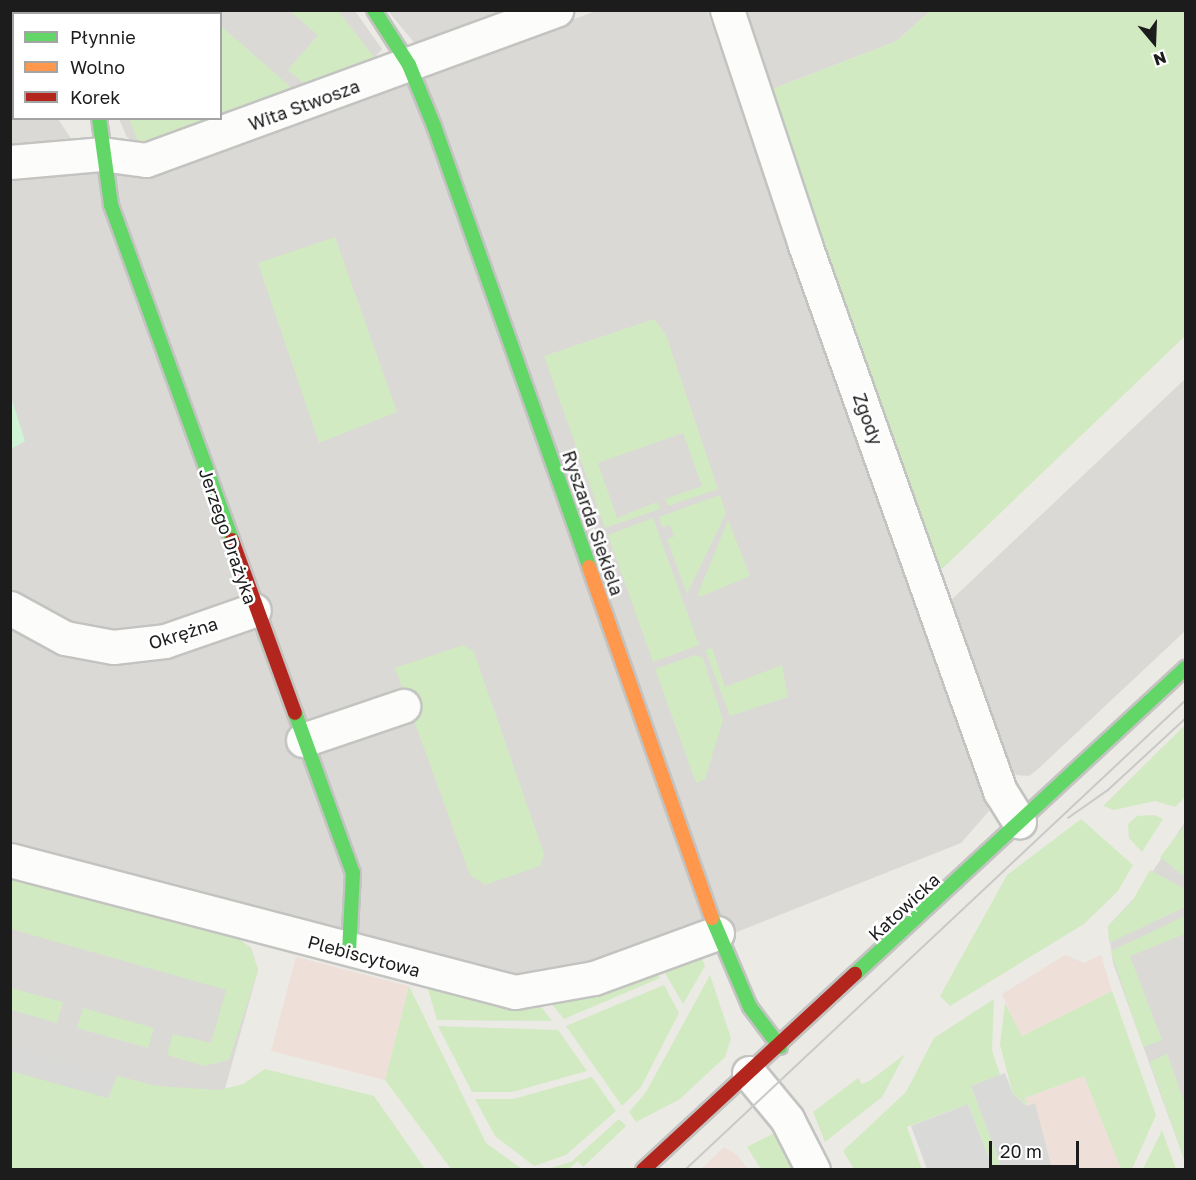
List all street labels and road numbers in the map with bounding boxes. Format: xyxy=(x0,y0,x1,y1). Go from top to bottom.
street label: Wita Stwosza xyxy=(246,75,362,135)
street label: Zgody xyxy=(849,390,887,448)
street label: Ryszarda Siekiela xyxy=(558,448,628,598)
street label: Jerzego Drażyka xyxy=(195,465,261,607)
street label: Okrężna xyxy=(146,612,220,654)
street label: Katowicka xyxy=(864,869,944,945)
street label: Plebiscytowa xyxy=(305,931,423,981)

